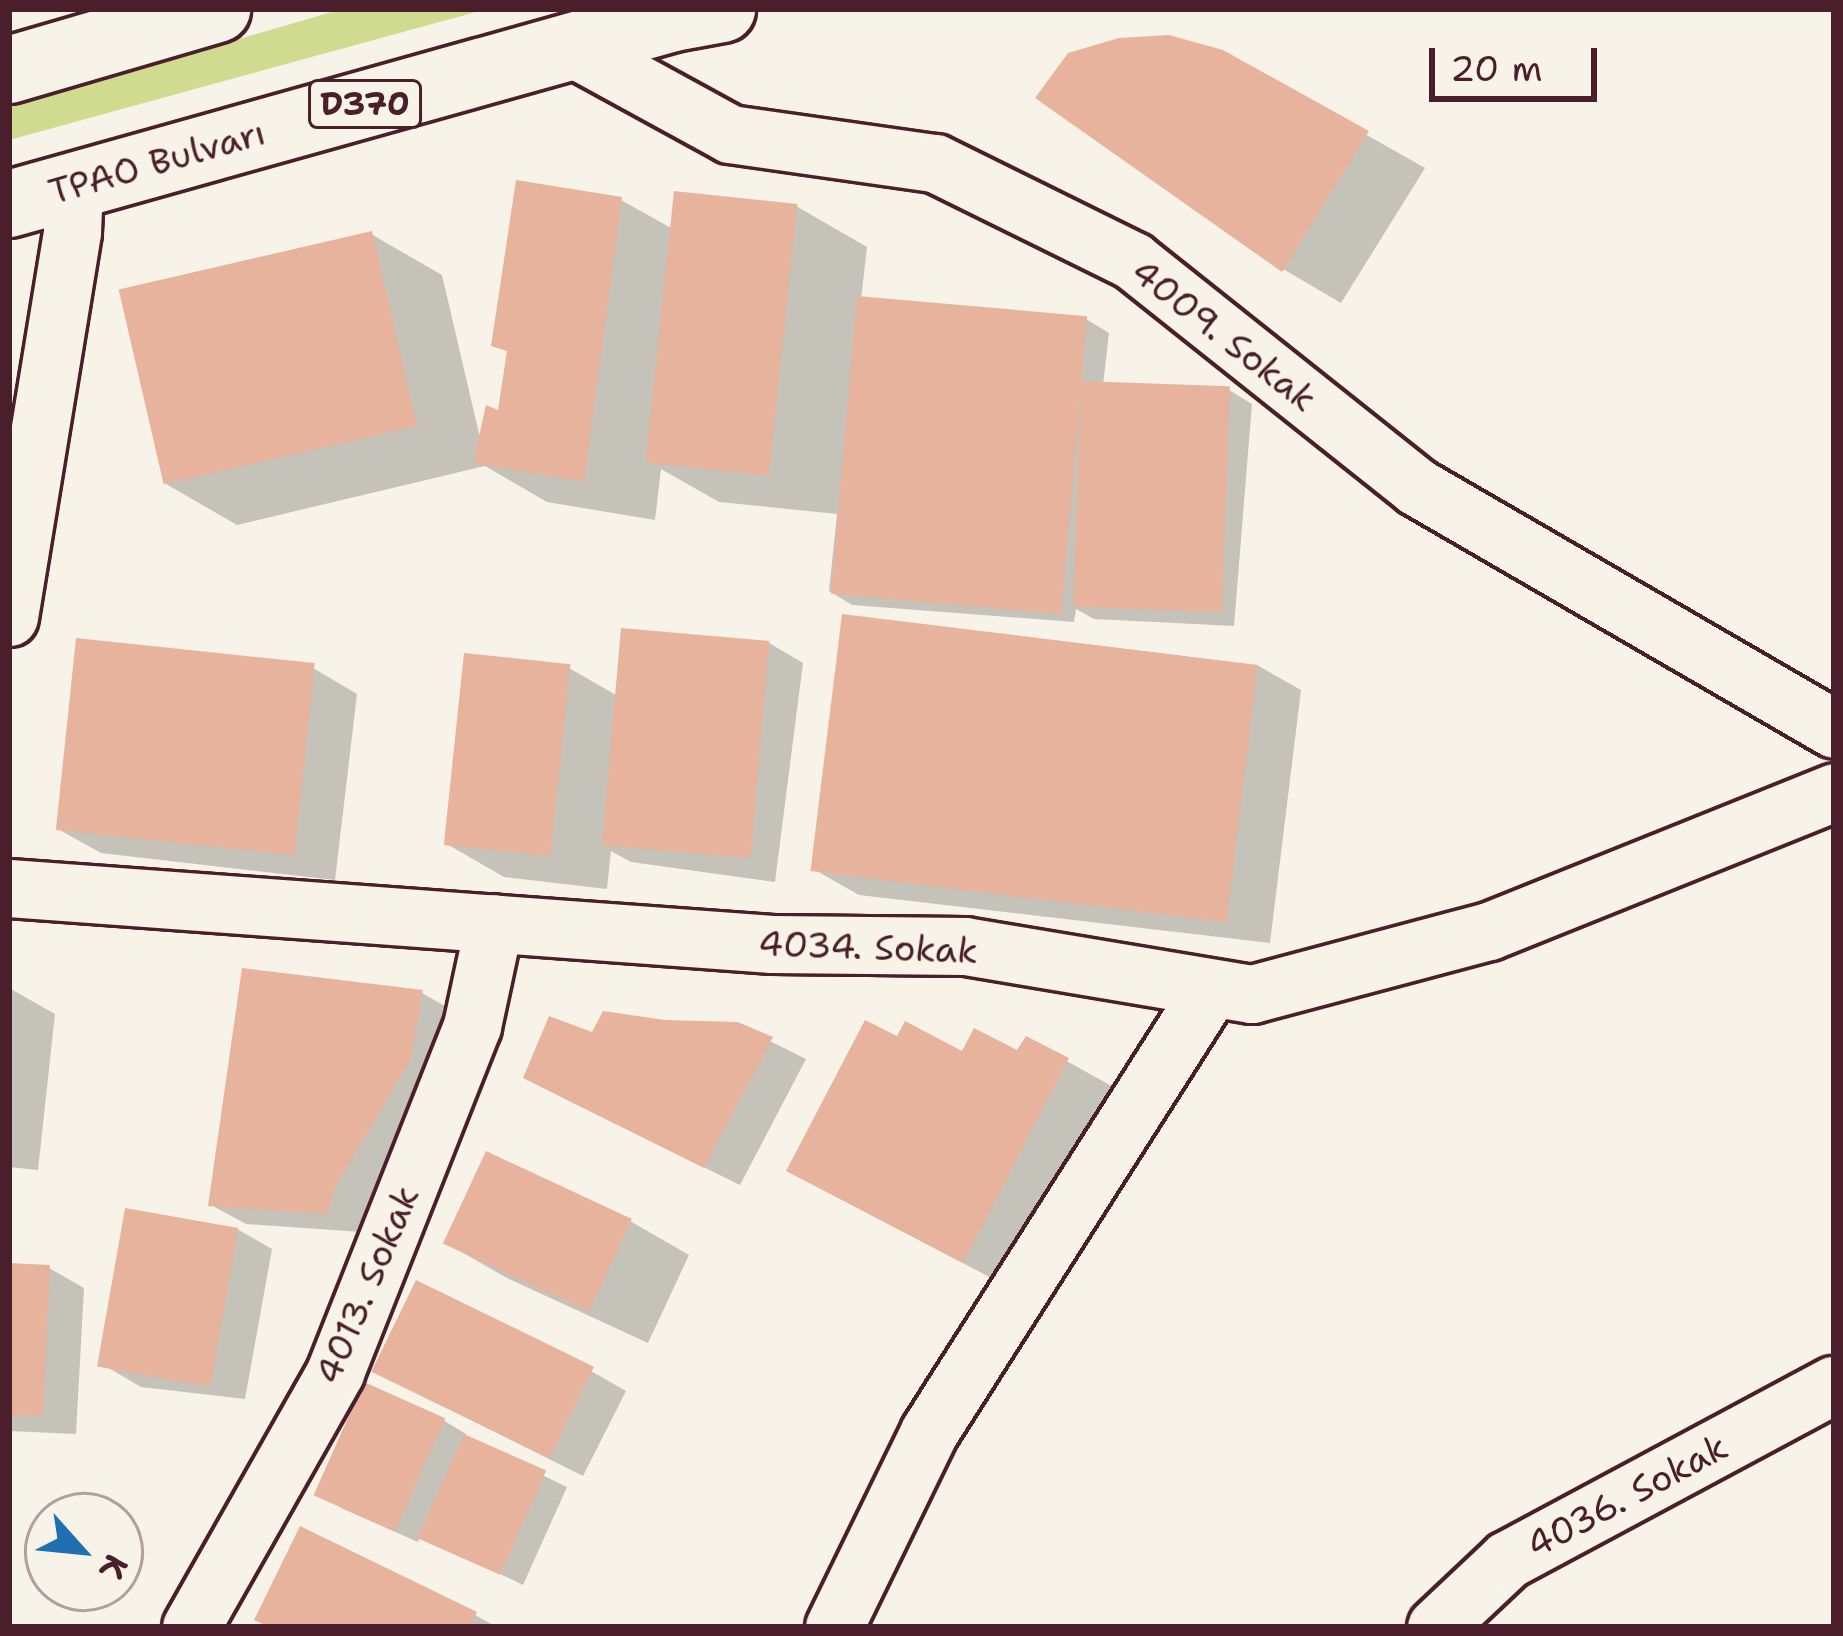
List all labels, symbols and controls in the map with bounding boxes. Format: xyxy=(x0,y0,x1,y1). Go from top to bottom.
scale bar xyxy=(1435,24,1603,98)
text: 20 m xyxy=(1450,44,1543,93)
road number: D370 xyxy=(308,77,422,131)
street label: TPAO Bulvarı xyxy=(44,110,270,214)
street label: 4009. Sokak xyxy=(1123,249,1325,421)
street label: 4034. Sokak xyxy=(757,922,979,972)
street label: 4013. Sokak xyxy=(306,1179,428,1391)
street label: 4036. Sokak xyxy=(1519,1425,1735,1567)
north arrow xyxy=(24,1492,144,1612)
text: K xyxy=(89,1547,139,1587)

